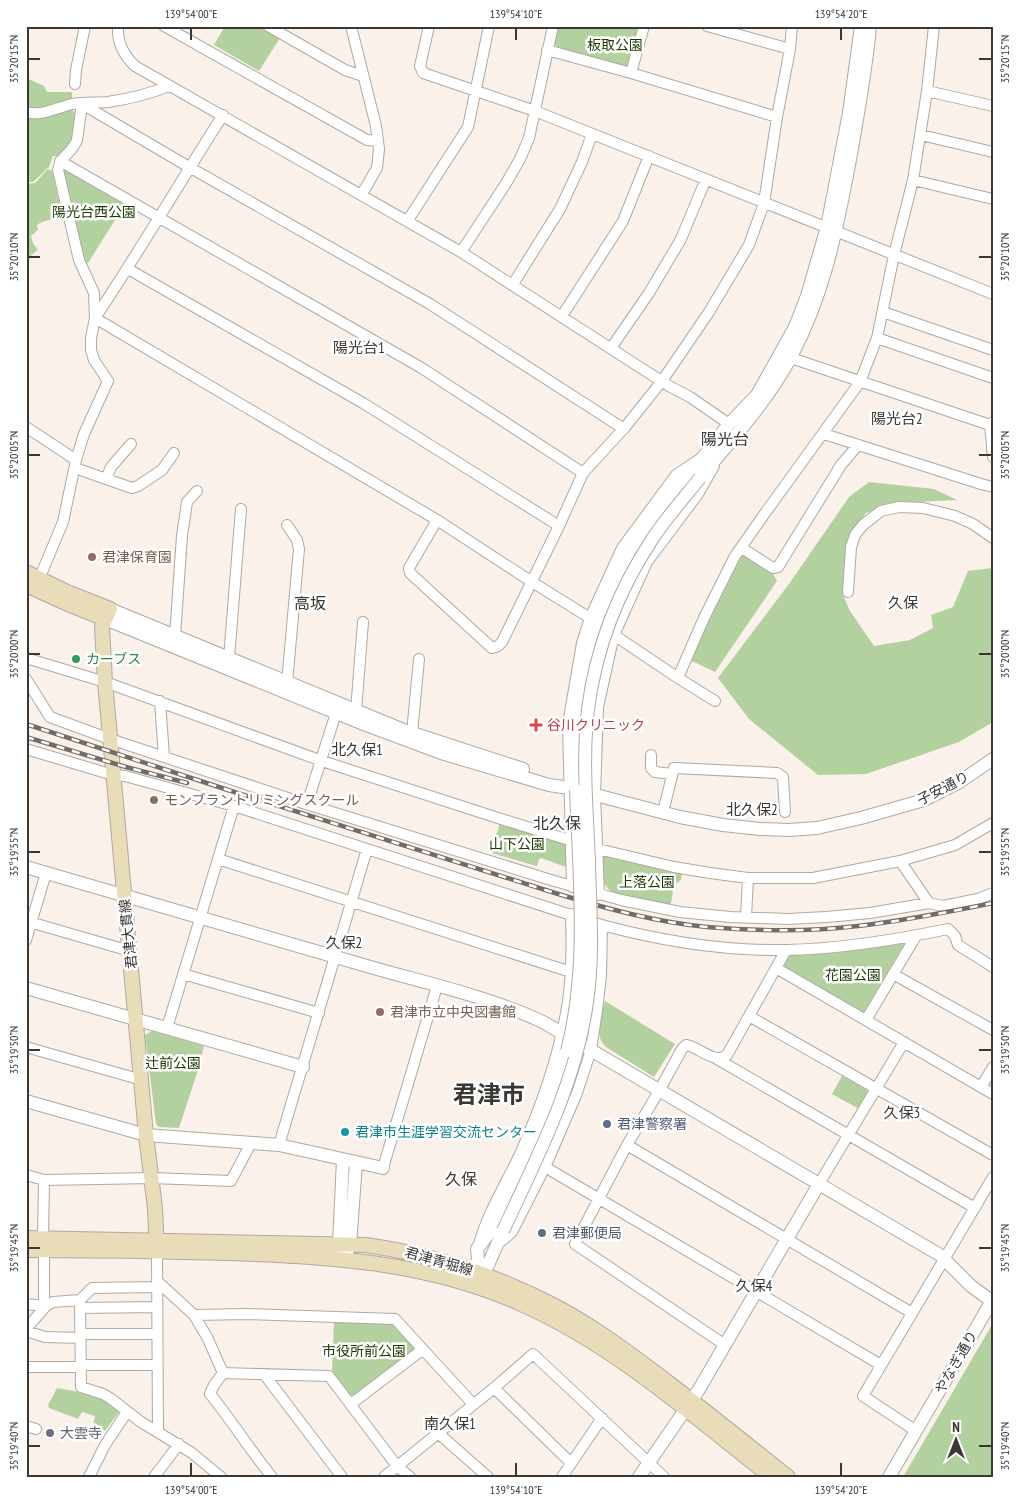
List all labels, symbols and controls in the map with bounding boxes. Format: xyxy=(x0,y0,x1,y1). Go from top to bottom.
text: 139°54'00"E xyxy=(165,6,217,21)
text: 139°54'10"E xyxy=(490,6,542,21)
text: 139°54'20"E xyxy=(815,6,867,21)
text: 35°20'15"N xyxy=(6,35,21,83)
text: 35°20'15"N xyxy=(997,35,1012,83)
park label: 板取公園 xyxy=(587,36,643,54)
park label: 陽光台西公園 xyxy=(52,203,136,221)
text: 35°20'10"N xyxy=(6,233,21,281)
text: 35°20'10"N xyxy=(997,233,1012,281)
district label: 陽光台1 xyxy=(333,338,385,357)
district label: 陽光台2 xyxy=(871,409,923,428)
district label: 陽光台 xyxy=(701,429,749,449)
text: 35°20'05"N xyxy=(6,431,21,479)
text: 35°20'05"N xyxy=(997,431,1012,479)
place label: 君津保育園 xyxy=(102,548,172,566)
marker: 君津保育園 xyxy=(86,551,98,563)
district label: 高坂 xyxy=(294,593,326,613)
district label: 久保 xyxy=(888,593,918,612)
text: 35°20'00"N xyxy=(6,630,21,678)
text: 35°20'00"N xyxy=(997,630,1012,678)
place label: カーブス xyxy=(86,650,141,668)
marker: カーブス xyxy=(70,653,82,665)
place label: 谷川クリニック xyxy=(547,716,645,734)
marker: 谷川クリニック xyxy=(529,718,543,732)
district label: 北久保1 xyxy=(331,740,383,759)
street label: 子安通り xyxy=(914,767,972,809)
place label: モンブラントリミングスクール xyxy=(164,791,360,809)
marker: モンブラントリミングスクール xyxy=(148,794,160,806)
district label: 北久保2 xyxy=(726,800,778,819)
district label: 北久保 xyxy=(533,813,581,833)
text: 35°19'55"N xyxy=(6,828,21,876)
text: 35°19'55"N xyxy=(997,828,1012,876)
park label: 山下公園 xyxy=(489,835,545,853)
park label: 上落公園 xyxy=(619,873,675,891)
street label: 君津大貫線 xyxy=(115,898,141,970)
district label: 久保2 xyxy=(326,933,362,952)
park label: 花園公園 xyxy=(825,966,881,984)
place label: 君津市立中央図書館 xyxy=(390,1003,516,1021)
marker: 君津市立中央図書館 xyxy=(374,1006,386,1018)
text: 35°19'50"N xyxy=(6,1026,21,1074)
text: 35°19'50"N xyxy=(997,1026,1012,1074)
park label: 辻前公園 xyxy=(145,1054,201,1072)
district label: 君津市 xyxy=(453,1079,525,1110)
district label: 久保3 xyxy=(884,1103,920,1122)
place label: 君津警察署 xyxy=(617,1115,687,1133)
marker: 君津警察署 xyxy=(601,1118,613,1130)
place label: 君津市生涯学習交流センター xyxy=(355,1123,537,1141)
marker: 君津市生涯学習交流センター xyxy=(339,1126,351,1138)
district label: 久保 xyxy=(445,1169,477,1189)
text: 35°19'45"N xyxy=(6,1224,21,1272)
place label: 君津郵便局 xyxy=(552,1224,622,1242)
text: 35°19'45"N xyxy=(997,1224,1012,1272)
marker: 君津郵便局 xyxy=(536,1227,548,1239)
street label: 君津青堀線 xyxy=(403,1243,475,1279)
district label: 久保4 xyxy=(736,1276,773,1295)
street label: やなぎ通り xyxy=(931,1327,981,1397)
park label: 市役所前公園 xyxy=(322,1342,406,1360)
district label: 南久保1 xyxy=(424,1414,476,1433)
north arrow xyxy=(932,1416,982,1466)
text: N xyxy=(952,1418,960,1436)
text: 35°19'40"N xyxy=(6,1422,21,1470)
text: 35°19'40"N xyxy=(997,1422,1012,1470)
place label: 大雲寺 xyxy=(60,1424,102,1442)
marker: 大雲寺 xyxy=(44,1427,56,1439)
text: 139°54'00"E xyxy=(165,1482,217,1497)
text: 139°54'10"E xyxy=(490,1482,542,1497)
text: 139°54'20"E xyxy=(815,1482,867,1497)

